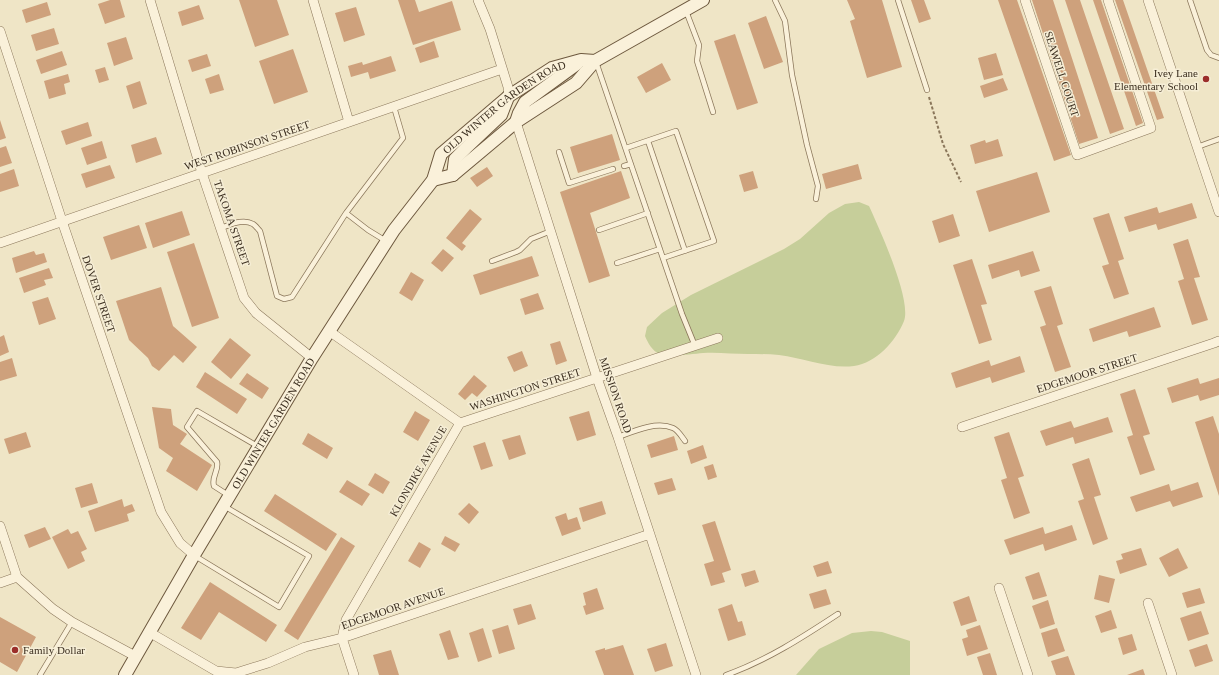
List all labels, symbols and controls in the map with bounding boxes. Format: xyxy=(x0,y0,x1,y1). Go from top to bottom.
street label: SEAWELL COURT xyxy=(1042,30,1082,119)
street label: OLD WINTER GARDEN ROAD xyxy=(440,58,567,156)
place label: Ivey Lane Elementary School xyxy=(1114,67,1198,92)
marker: Ivey Lane Elementary School xyxy=(1201,74,1211,84)
street label: WEST ROBINSON STREET xyxy=(183,118,312,172)
street label: TAKOMA STREET xyxy=(212,179,252,268)
street label: DOVER STREET xyxy=(80,254,118,334)
street label: EDGEMOOR STREET xyxy=(1035,351,1139,395)
street label: OLD WINTER GARDEN ROAD xyxy=(229,356,317,491)
street label: MISSION ROAD xyxy=(597,356,635,434)
street label: WASHINGTON STREET xyxy=(468,365,582,413)
street label: KLONDIKE AVENUE xyxy=(387,423,449,518)
street label: EDGEMOOR AVENUE xyxy=(340,585,446,631)
place label: Family Dollar xyxy=(23,644,85,656)
marker: Family Dollar xyxy=(10,645,20,655)

